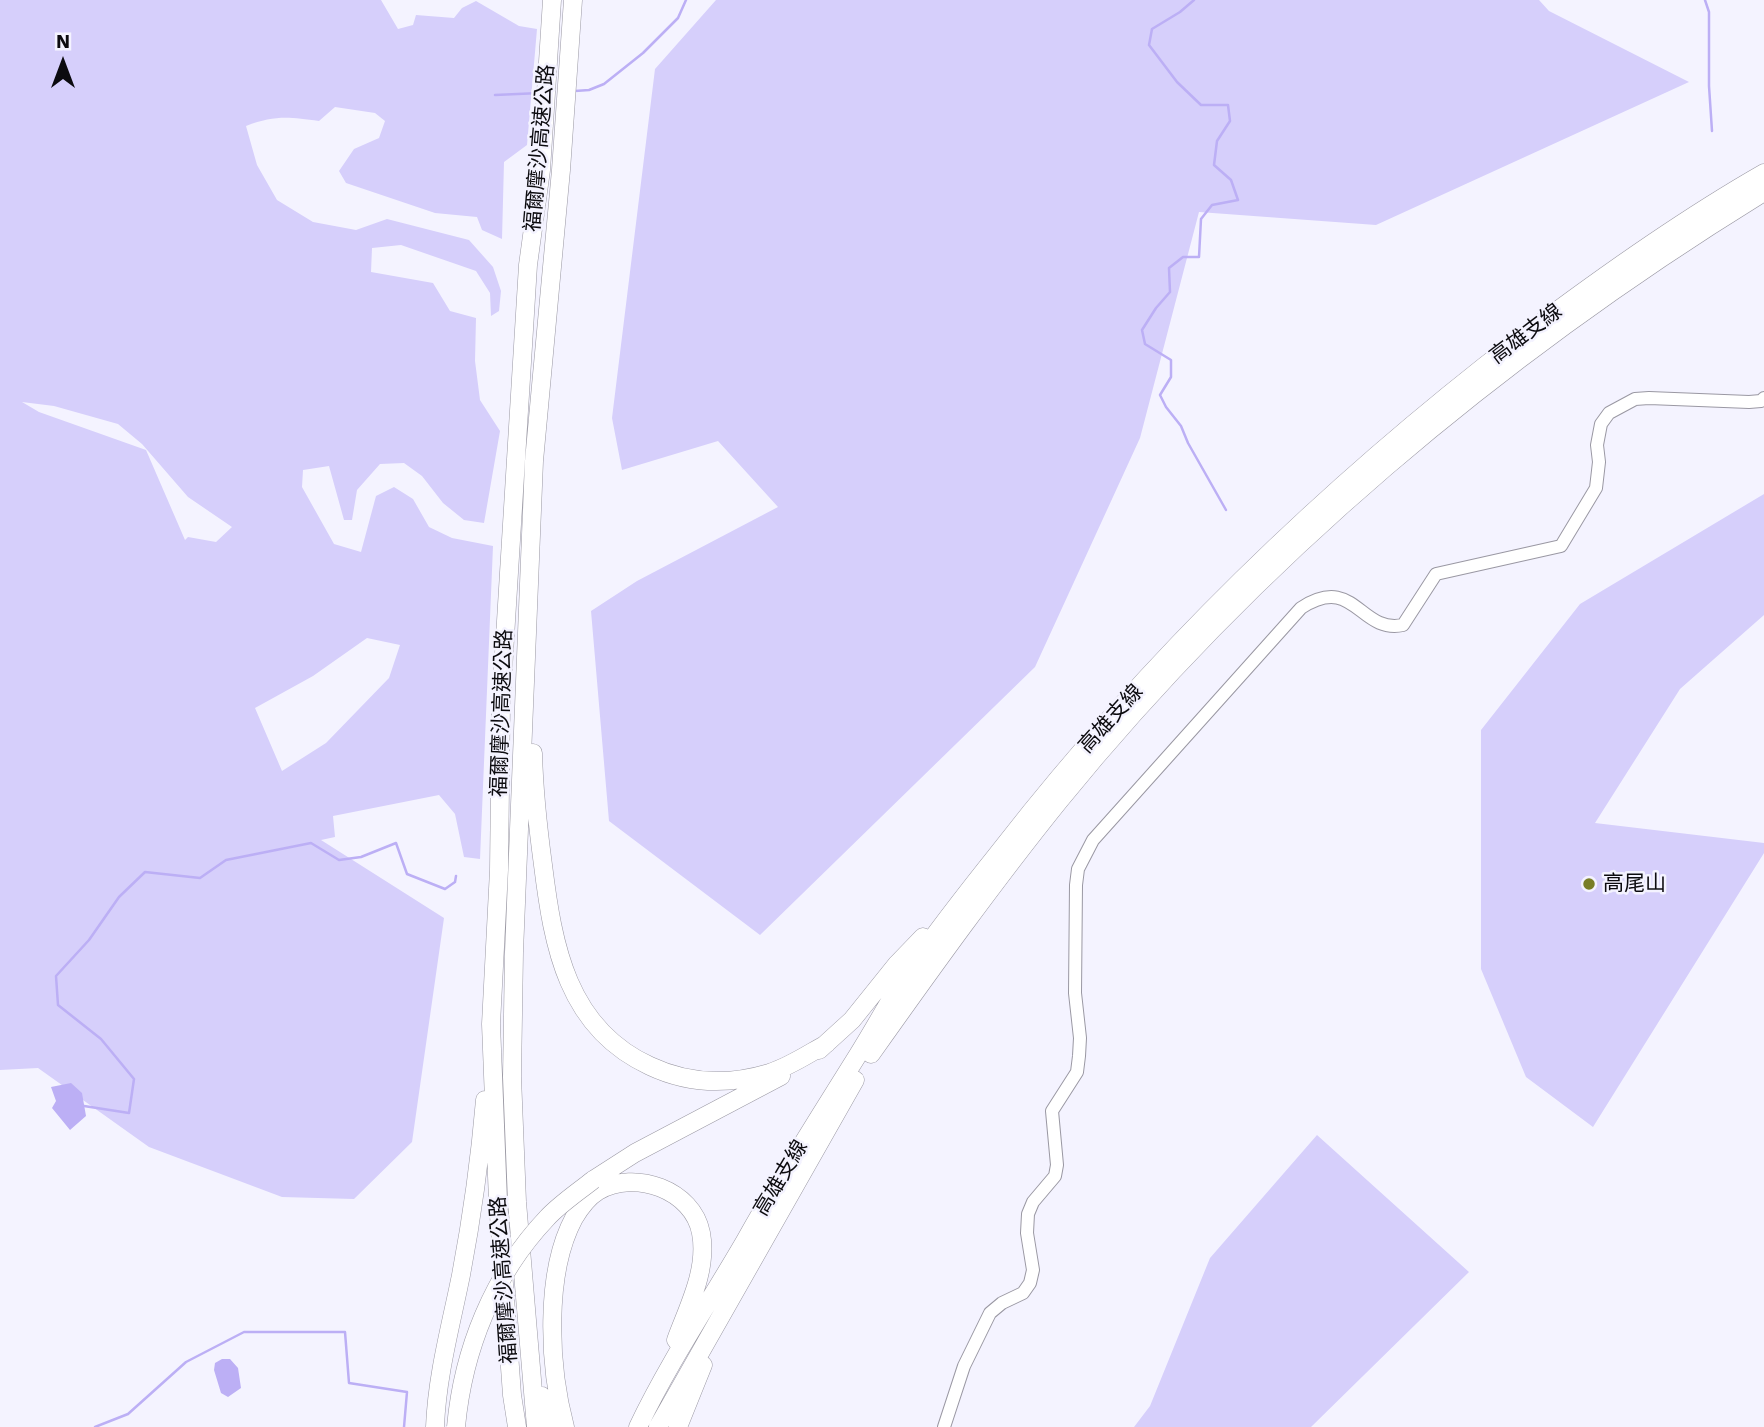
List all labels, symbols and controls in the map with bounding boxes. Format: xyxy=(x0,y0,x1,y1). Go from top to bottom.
north arrow xyxy=(28,28,98,98)
text: N xyxy=(56,30,70,53)
street label: 福爾摩沙高速公路 xyxy=(520,63,560,233)
street label: 高雄支線 xyxy=(1485,299,1567,369)
street label: 福爾摩沙高速公路 xyxy=(486,629,518,797)
street label: 高雄支線 xyxy=(1074,679,1148,759)
place label: 高尾山 xyxy=(1603,871,1666,897)
marker: 高尾山 xyxy=(1581,876,1597,892)
street label: 高雄支線 xyxy=(749,1136,813,1220)
street label: 福爾摩沙高速公路 xyxy=(486,1195,522,1365)

